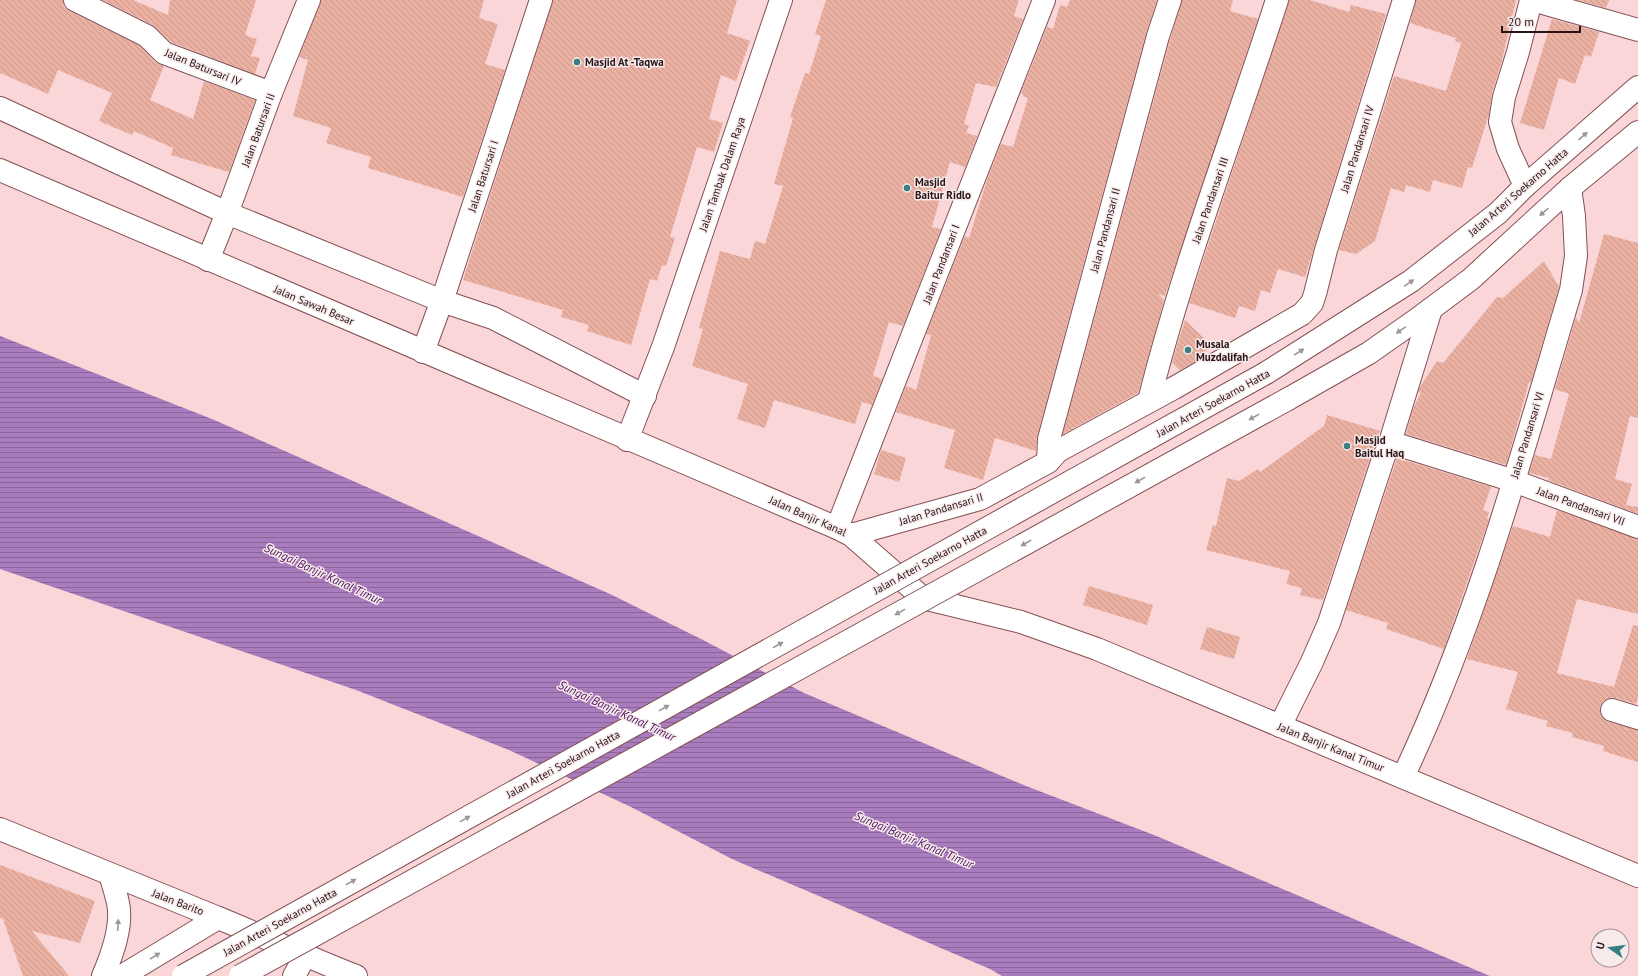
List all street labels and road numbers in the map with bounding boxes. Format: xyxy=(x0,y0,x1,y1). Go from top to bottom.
street label: Jalan Batursari IV xyxy=(162,45,244,89)
street label: Jalan Batursari II xyxy=(238,91,278,170)
street label: Jalan Pandansari IV xyxy=(1337,103,1377,195)
street label: Jalan Tambak Dalam Raya xyxy=(695,115,748,234)
street label: Jalan Batursari I xyxy=(465,138,501,215)
street label: Jalan Arteri Soekarno Hatta xyxy=(1464,145,1571,240)
street label: Jalan Pandansari III xyxy=(1188,155,1231,246)
street label: Jalan Pandansari II xyxy=(1087,186,1123,275)
street label: Jalan Pandansari I xyxy=(919,222,963,307)
street label: Jalan Sawah Besar xyxy=(271,281,357,328)
street label: Jalan Arteri Soekarno Hatta xyxy=(1153,366,1272,441)
street label: Jalan Pandansari VI xyxy=(1507,390,1547,481)
street label: Jalan Pandansari VII xyxy=(1534,483,1627,528)
street label: Jalan Pandansari II xyxy=(896,490,985,529)
street label: Jalan Banjir Kanal xyxy=(766,492,850,540)
street label: Jalan Arteri Soekarno Hatta xyxy=(870,523,989,598)
street label: Jalan Banjir Kanal Timur xyxy=(1275,719,1386,775)
street label: Jalan Arteri Soekarno Hatta xyxy=(503,727,622,802)
street label: Jalan Barito xyxy=(149,885,206,918)
street label: Jalan Arteri Soekarno Hatta xyxy=(220,885,339,960)

